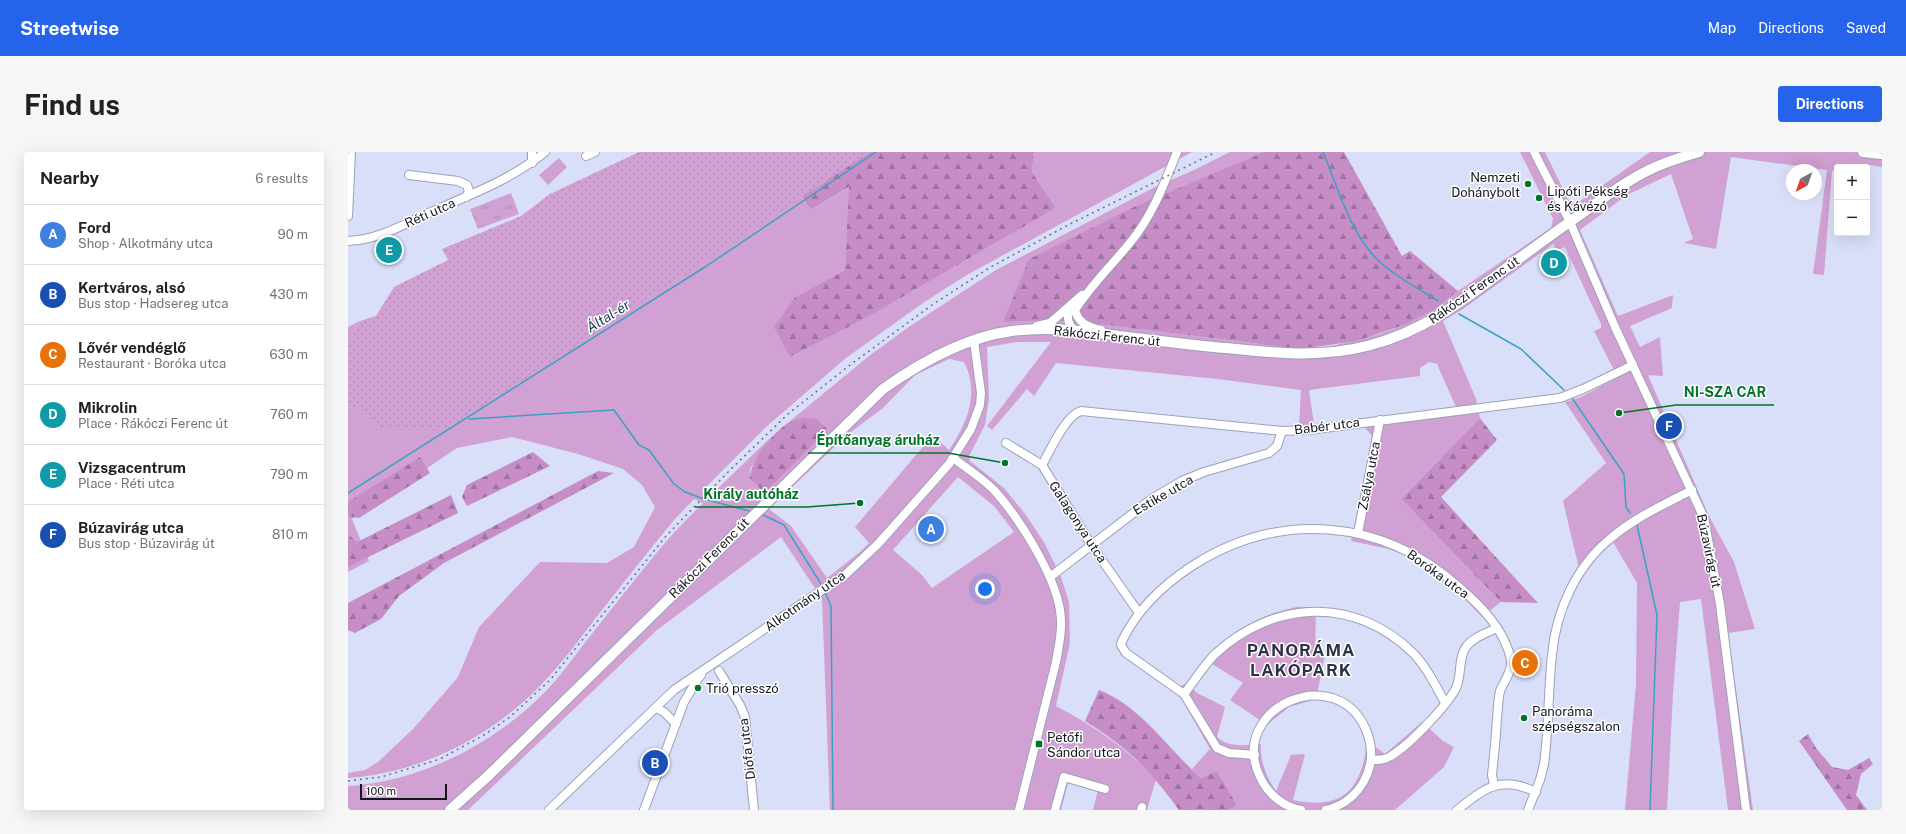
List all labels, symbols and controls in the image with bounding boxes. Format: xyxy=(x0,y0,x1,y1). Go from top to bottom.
text: Streetwise xyxy=(20,17,119,39)
text: Map xyxy=(1708,20,1736,36)
text: Directions xyxy=(1758,20,1824,36)
text: Saved xyxy=(1846,20,1886,36)
button: Directions xyxy=(1778,86,1882,122)
text: Find us xyxy=(24,88,120,121)
north arrow xyxy=(1786,164,1822,200)
map controls xyxy=(1834,164,1870,236)
button: + xyxy=(1834,164,1870,200)
text: Nearby xyxy=(40,168,99,188)
place label: Nemzeti Dohánybolt xyxy=(1451,170,1520,200)
text: 6 results xyxy=(255,171,308,186)
marker: Nemzeti Dohánybolt xyxy=(1523,179,1533,189)
place label: Lipóti Pékség és Kávézó xyxy=(1547,184,1629,214)
marker: Lipóti Pékség és Kávézó xyxy=(1534,193,1544,203)
street label: Réti utca xyxy=(402,195,458,231)
button: − xyxy=(1834,200,1870,236)
text: Ford xyxy=(78,219,111,236)
text: A xyxy=(48,227,58,242)
text: 90 m xyxy=(278,227,308,242)
pin: E xyxy=(376,235,402,265)
text: Shop · Alkotmány utca xyxy=(78,236,213,251)
pin: D xyxy=(1541,248,1567,278)
street label: Rákóczi Ferenc út xyxy=(1426,253,1522,327)
text: Kertváros, alsó xyxy=(78,279,185,296)
text: B xyxy=(49,287,57,302)
text: 430 m xyxy=(269,287,308,302)
water label: Által-ér xyxy=(583,295,633,335)
text: Bus stop · Hadsereg utca xyxy=(78,296,228,311)
street label: Rákóczi Ferenc út xyxy=(1053,323,1161,349)
text: Lővér vendéglő xyxy=(78,339,186,356)
text: C xyxy=(48,347,58,362)
text: 630 m xyxy=(270,347,308,362)
text: Restaurant · Boróka utca xyxy=(78,356,226,371)
callout: NI-SZA CAR xyxy=(1676,379,1774,405)
text: NI-SZA CAR xyxy=(1684,384,1766,400)
text: Mikrolin xyxy=(78,399,137,416)
text: D xyxy=(48,407,58,422)
text: 760 m xyxy=(270,407,308,422)
pin: F xyxy=(1656,411,1682,441)
street label: Babér utca xyxy=(1293,415,1361,437)
text: Place · Rákóczi Ferenc út xyxy=(78,416,228,431)
callout: Építőanyag áruház xyxy=(808,427,948,453)
text: Építőanyag áruház xyxy=(816,431,940,448)
street label: Zsálya utca xyxy=(1355,440,1383,512)
text: Vizsgacentrum xyxy=(78,459,186,476)
text: E xyxy=(49,467,57,482)
text: 790 m xyxy=(270,467,308,482)
street label: Estike utca xyxy=(1130,472,1196,518)
text: Place · Réti utca xyxy=(78,476,175,491)
street label: Galagonya utca xyxy=(1046,478,1110,566)
callout: Király autóház xyxy=(695,481,807,507)
text: Király autóház xyxy=(703,486,799,502)
street label: Búzavirág út xyxy=(1694,513,1724,589)
pin: A xyxy=(918,514,944,544)
street label: Rákóczi Ferenc út xyxy=(666,515,752,601)
text: Búzavirág utca xyxy=(78,519,184,536)
text: F xyxy=(49,527,57,542)
text: 810 m xyxy=(272,527,308,542)
text: Bus stop · Búzavirág út xyxy=(78,536,215,551)
street label: Boróka utca xyxy=(1404,547,1472,601)
street label: Alkotmány utca xyxy=(762,568,848,634)
your location xyxy=(975,579,995,599)
district label: PANORÁMA LAKÓPARK xyxy=(1247,640,1355,680)
pin: C xyxy=(1512,648,1538,678)
place label: Trió presszó xyxy=(706,681,779,696)
marker: Trió presszó xyxy=(693,683,703,693)
place label: Panoráma szépségszalon xyxy=(1532,704,1620,734)
marker: Panoráma szépségszalon xyxy=(1519,713,1529,723)
street label: Diófa utca xyxy=(736,718,758,780)
place label: Petőfi Sándor utca xyxy=(1047,730,1120,760)
marker: Petőfi Sándor utca xyxy=(1034,739,1044,749)
pin: B xyxy=(642,748,668,778)
scale bar xyxy=(360,782,447,801)
text: 100 m xyxy=(366,785,396,797)

